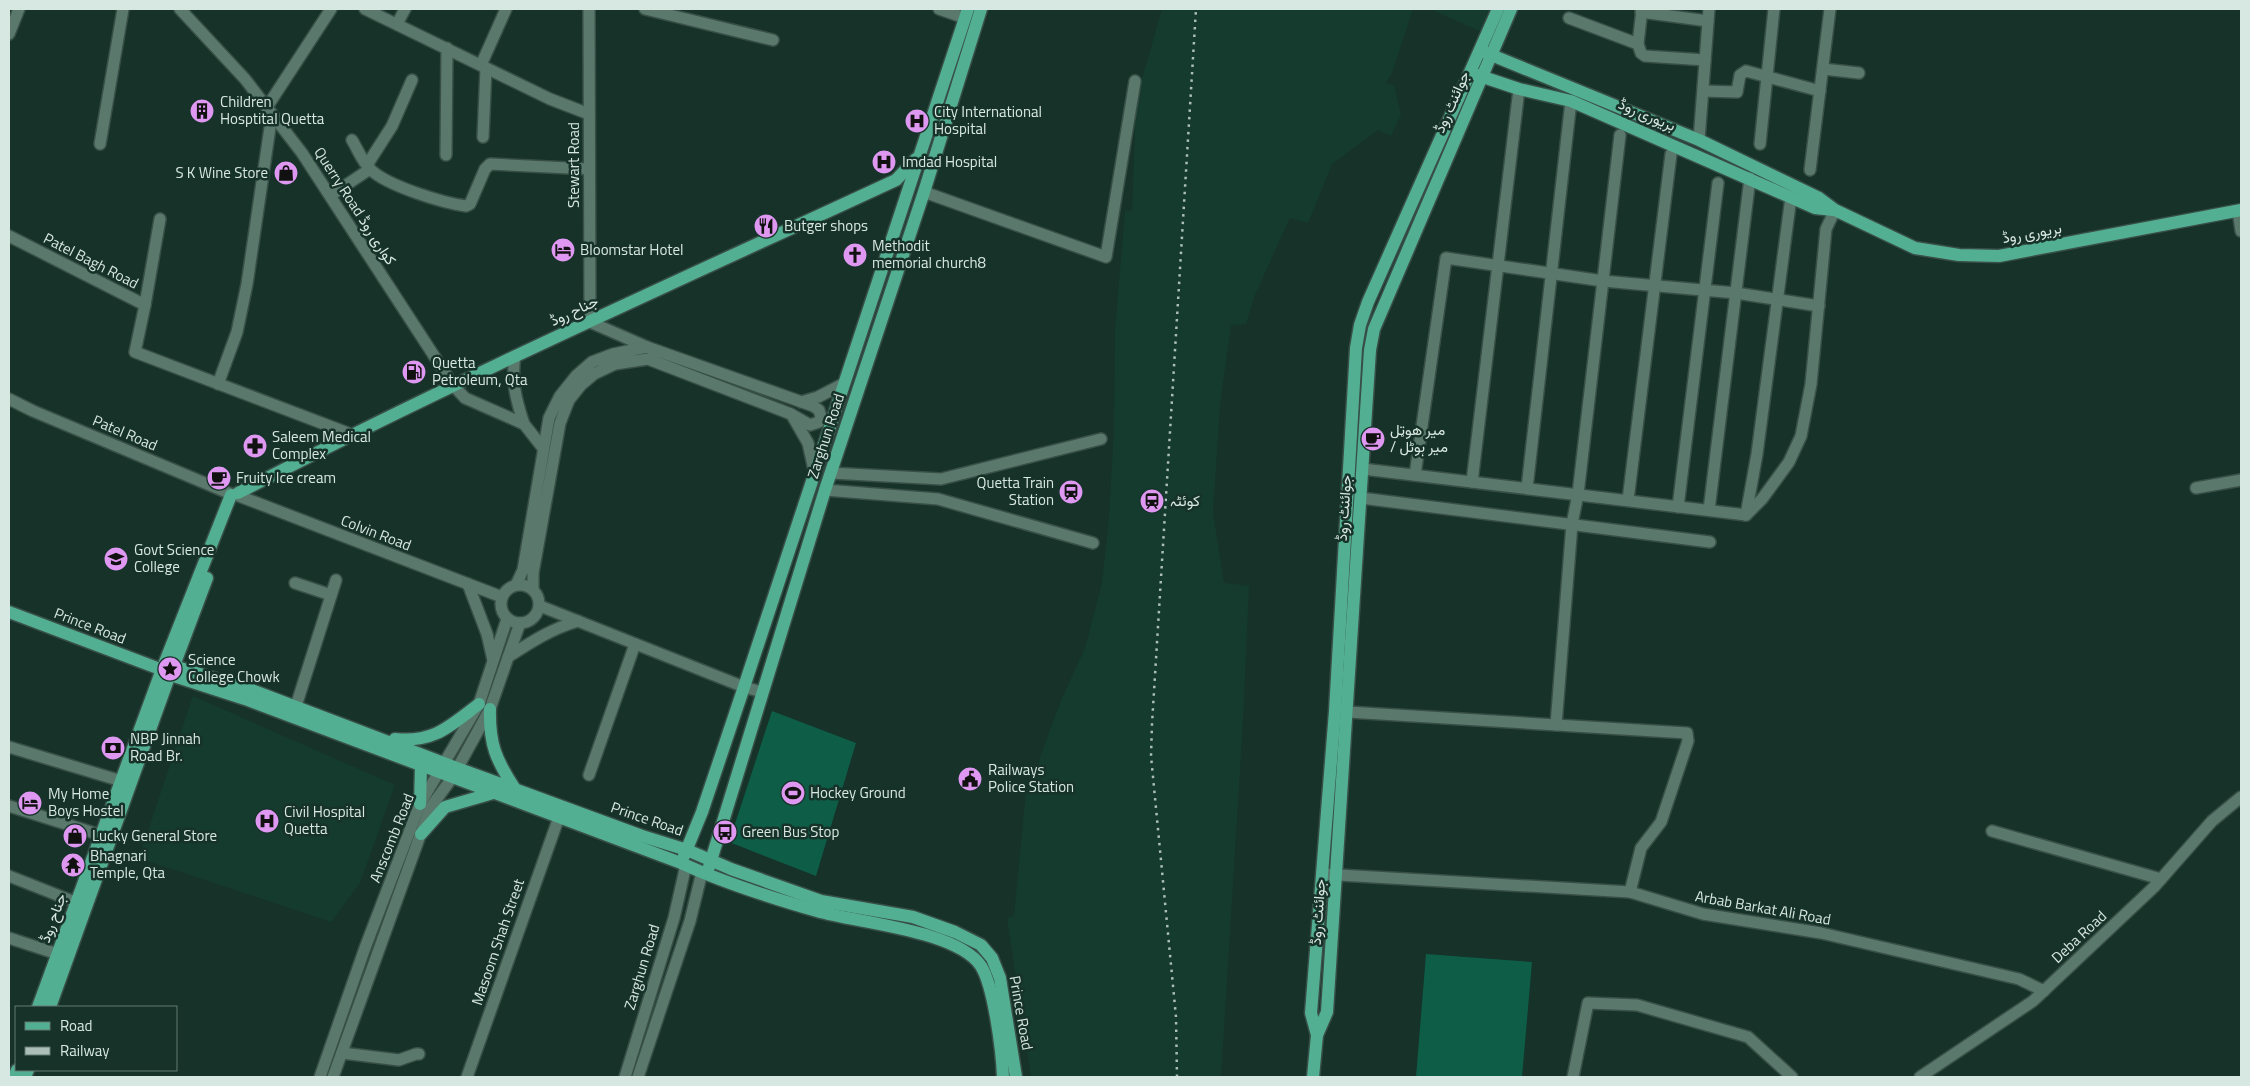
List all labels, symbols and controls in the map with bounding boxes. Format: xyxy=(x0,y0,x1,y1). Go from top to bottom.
street label: جوائنٹ روڈ xyxy=(1428,67,1475,137)
place label: Children Hosptital Quetta xyxy=(220,90,325,130)
street label: بریوری روڈ xyxy=(1615,92,1679,137)
building icon: Children Hosptital Quetta xyxy=(189,98,215,124)
place label: City International Hospital xyxy=(934,100,1042,140)
hospital icon: City International Hospital xyxy=(904,108,930,134)
street label: Stewart Road xyxy=(562,122,585,208)
street label: Querry Road کواری روڈ xyxy=(309,142,402,270)
hospital icon: Imdad Hospital xyxy=(871,149,897,175)
place label: Imdad Hospital xyxy=(902,150,997,173)
shop icon: S K Wine Store xyxy=(273,160,299,186)
place label: S K Wine Store xyxy=(175,161,268,184)
restaurant icon: Butger shops xyxy=(753,213,779,239)
place label: Butger shops xyxy=(784,214,868,237)
street label: بریوری روڈ xyxy=(2000,216,2064,249)
street label: Patel Bagh Road xyxy=(40,227,143,294)
place label: Methodit memorial church8 xyxy=(872,234,986,274)
hotel icon: Bloomstar Hotel xyxy=(550,237,576,263)
place label: Bloomstar Hotel xyxy=(580,238,684,261)
church icon: Methodit memorial church8 xyxy=(842,242,868,268)
street label: جناح روڈ xyxy=(546,289,602,332)
place label: Quetta Petroleum, Qta xyxy=(432,351,528,391)
fuel station icon: Quetta Petroleum, Qta xyxy=(401,359,427,385)
street label: Zarghun Road xyxy=(801,390,850,481)
street label: Patel Road xyxy=(89,409,161,456)
place label: میر هوټل / میر ہوٹل xyxy=(1390,418,1448,458)
place label: Saleem Medical Complex xyxy=(272,425,371,465)
cafe icon: میر هوټل / میر ہوٹل xyxy=(1360,426,1386,452)
pharmacy icon: Saleem Medical Complex xyxy=(242,433,268,459)
cafe icon: Fruity Ice cream xyxy=(206,465,232,491)
place label: Fruity Ice cream xyxy=(236,466,336,489)
place label: Quetta Train Station xyxy=(977,471,1054,511)
street label: جوائنٹ روڈ xyxy=(1330,474,1357,542)
station icon: Quetta Train Station xyxy=(1058,479,1084,505)
station icon: کوئٹہ xyxy=(1139,488,1165,514)
place label: کوئٹہ xyxy=(1170,489,1200,512)
street label: Colvin Road xyxy=(338,509,415,556)
place label: Govt Science College xyxy=(134,538,214,578)
school or university icon: Govt Science College xyxy=(103,546,129,572)
street label: Prince Road xyxy=(51,601,129,650)
place label: Science College Chowk xyxy=(188,648,280,688)
place icon: Science College Chowk xyxy=(157,656,183,682)
place label: NBP Jinnah Road Br. xyxy=(130,727,201,767)
bank icon: NBP Jinnah Road Br. xyxy=(100,735,126,761)
place label: Railways Police Station xyxy=(988,758,1074,798)
public building icon: Railways Police Station xyxy=(957,766,983,792)
sports icon: Hockey Ground xyxy=(780,780,806,806)
place label: Hockey Ground xyxy=(810,781,906,804)
place label: My Home Boys Hostel xyxy=(48,782,124,822)
hotel icon: My Home Boys Hostel xyxy=(17,790,43,816)
street label: Anscomb Road xyxy=(363,790,420,886)
street label: Prince Road xyxy=(608,795,686,842)
place label: Civil Hospital Quetta xyxy=(284,800,365,840)
hospital icon: Civil Hospital Quetta xyxy=(254,808,280,834)
bus stop icon: Green Bus Stop xyxy=(712,819,738,845)
place label: Green Bus Stop xyxy=(742,820,839,843)
shop icon: Lucky General Store xyxy=(62,823,88,849)
place label: Lucky General Store xyxy=(92,824,217,847)
place label: Bhagnari Temple, Qta xyxy=(90,844,165,884)
temple icon: Bhagnari Temple, Qta xyxy=(60,852,86,878)
street label: Masoom Shah Street xyxy=(465,875,530,1008)
street label: جوائنٹ روڈ xyxy=(1304,878,1331,946)
street label: Arbab Barkat Ali Road xyxy=(1693,884,1833,931)
street label: جناح روڈ xyxy=(33,890,72,946)
street label: Deba Road xyxy=(2046,905,2112,968)
street label: Zarghun Road xyxy=(618,921,665,1012)
street label: Prince Road xyxy=(1004,974,1039,1052)
legend xyxy=(15,1006,178,1071)
text: Road xyxy=(60,1014,92,1037)
text: Railway xyxy=(60,1039,110,1062)

